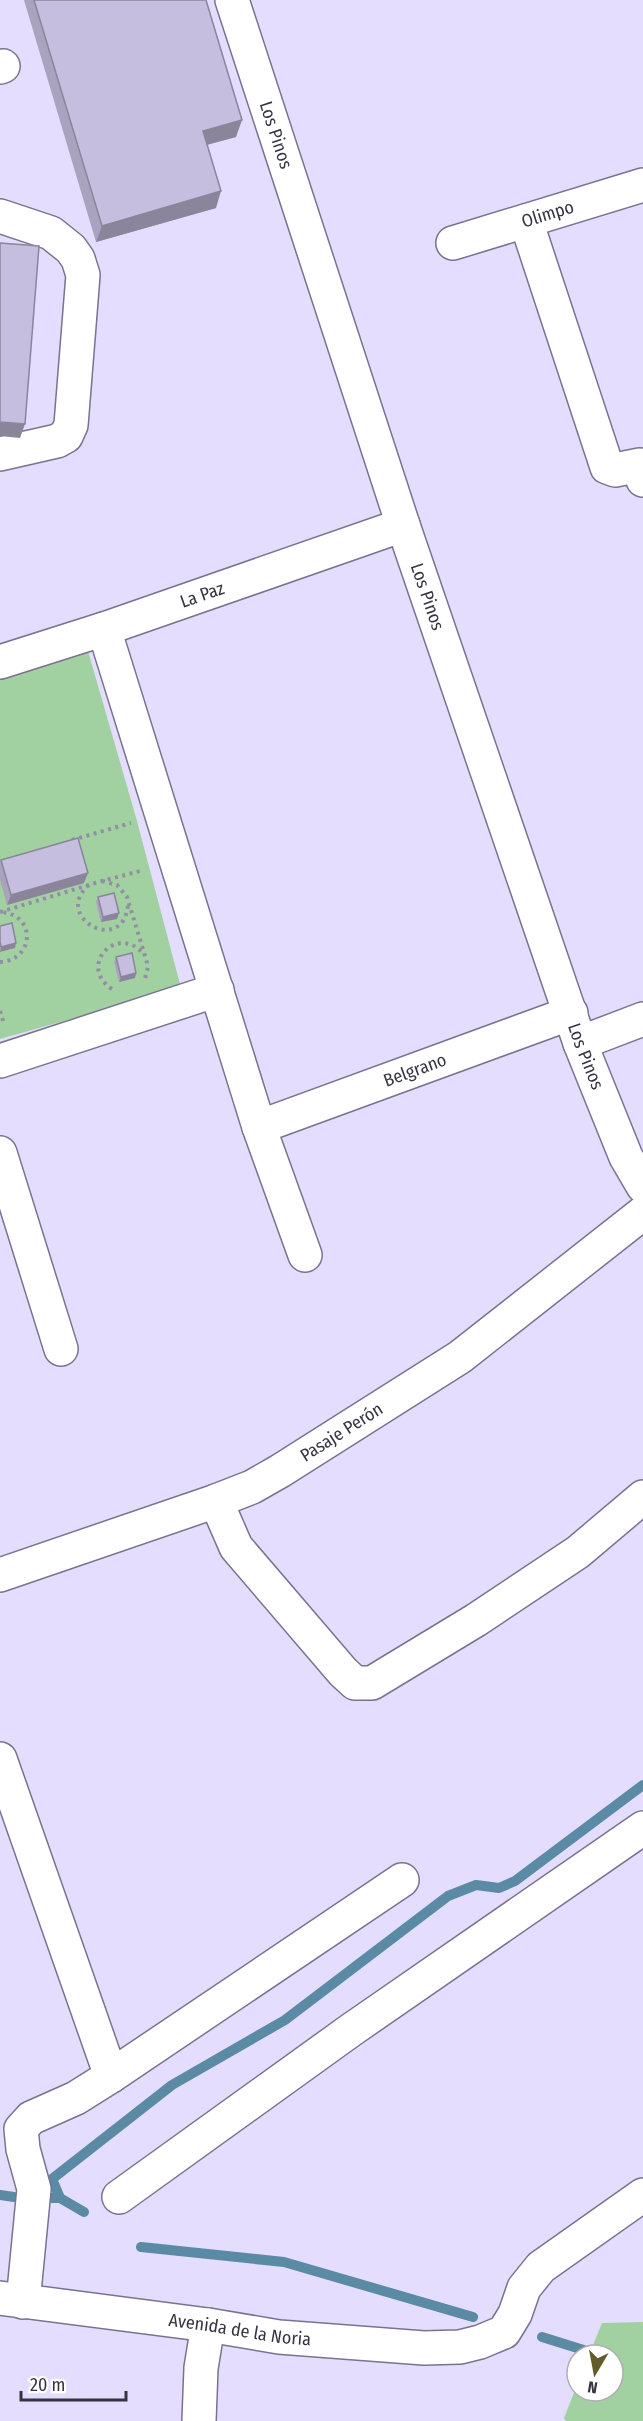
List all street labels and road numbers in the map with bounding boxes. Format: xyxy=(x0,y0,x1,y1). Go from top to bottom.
street label: Los Pinos xyxy=(255,99,297,172)
street label: Olimpo xyxy=(519,196,576,232)
street label: Los Pinos xyxy=(406,560,449,634)
street label: La Paz xyxy=(177,577,227,613)
street label: Los Pinos xyxy=(563,1020,609,1093)
street label: Belgrano xyxy=(380,1048,449,1092)
street label: Pasaje Perón xyxy=(296,1398,387,1466)
street label: Avenida de la Noria xyxy=(167,2309,312,2350)

